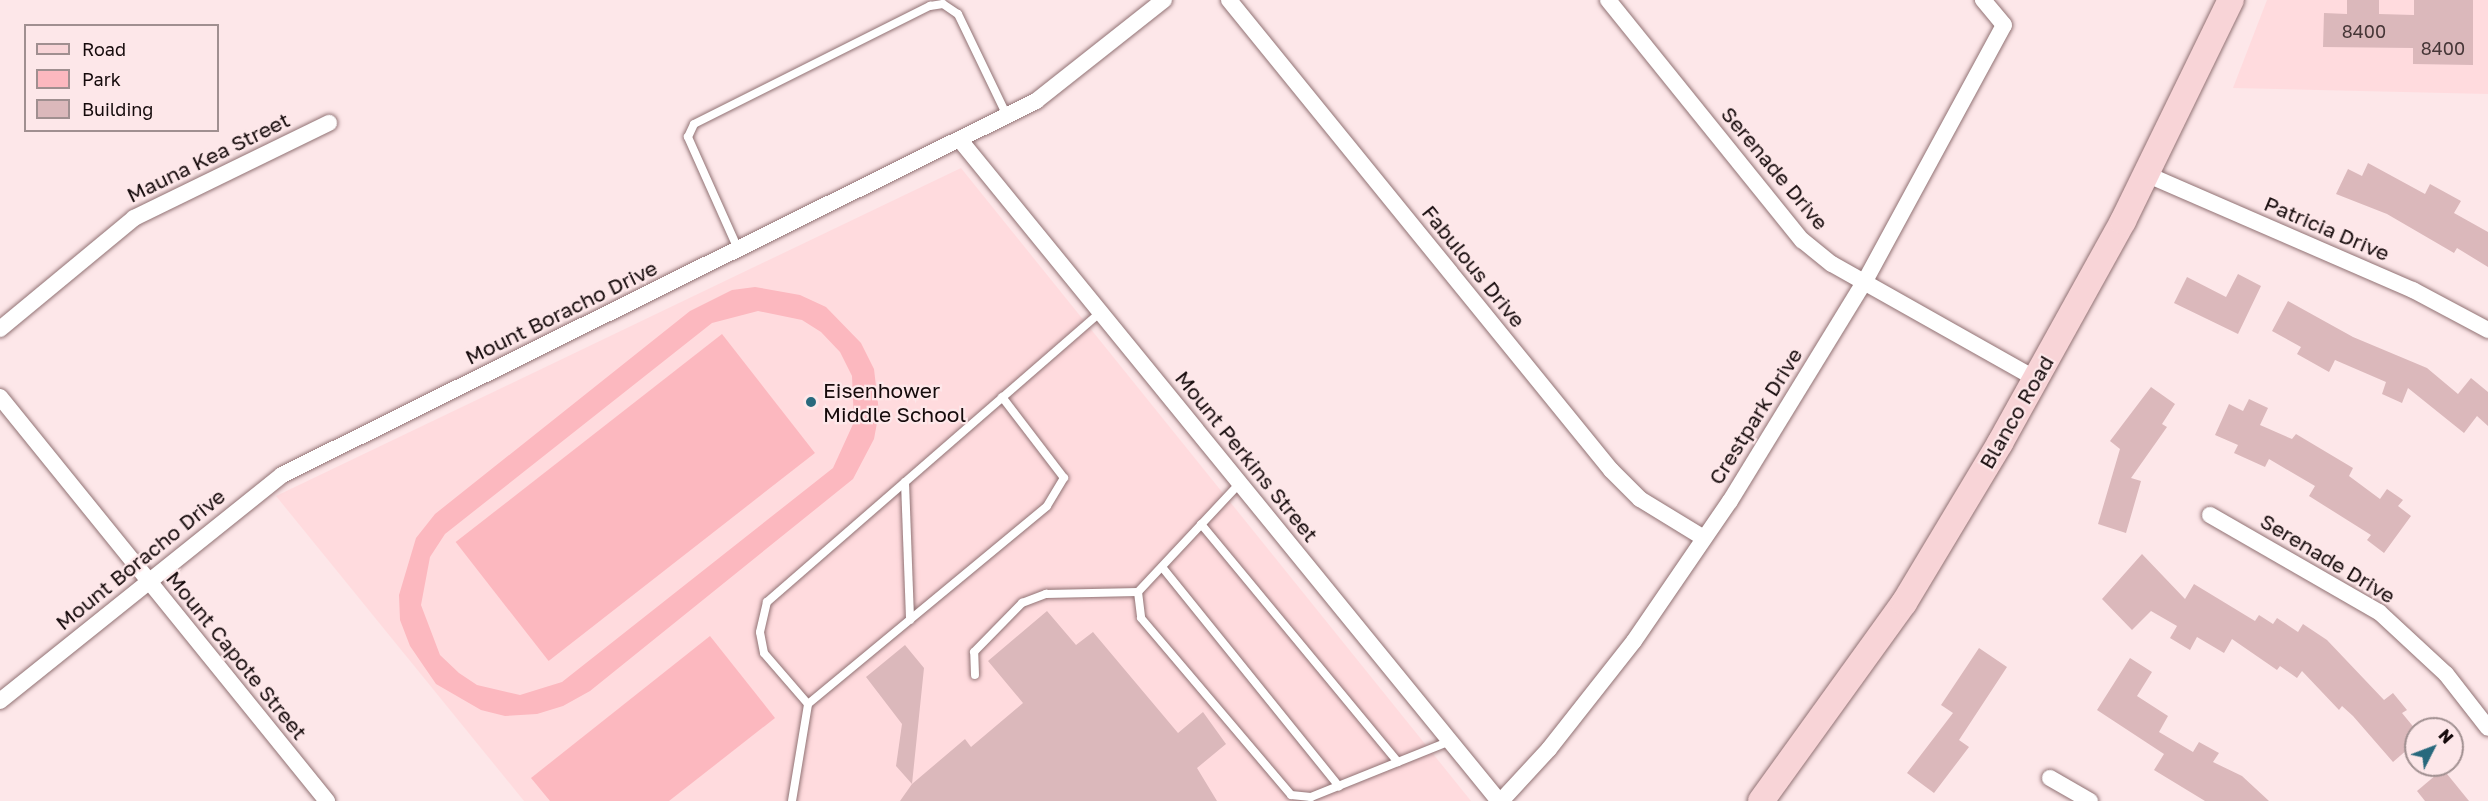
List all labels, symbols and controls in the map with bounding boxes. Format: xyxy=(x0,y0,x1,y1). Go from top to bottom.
house number: 8400 xyxy=(2342,20,2386,42)
legend xyxy=(24,24,219,132)
house number: 8400 xyxy=(2421,37,2465,59)
text: Road xyxy=(82,38,126,60)
text: Park xyxy=(82,68,121,90)
text: Building xyxy=(82,98,153,120)
street label: Serenade Drive xyxy=(1716,101,1834,235)
street label: Mauna Kea Street xyxy=(122,107,294,207)
street label: Patricia Drive xyxy=(2261,190,2393,266)
street label: Fabulous Drive xyxy=(1417,200,1531,332)
street label: Mount Boracho Drive xyxy=(461,255,661,369)
street label: Crestpark Drive xyxy=(1703,343,1807,489)
street label: Blanco Road xyxy=(1974,351,2058,473)
street label: Mount Perkins Street xyxy=(1170,365,1324,547)
place label: Eisenhower Middle School xyxy=(823,377,966,427)
marker: Eisenhower Middle School xyxy=(804,395,818,409)
street label: Mount Boracho Drive xyxy=(50,483,230,635)
street label: Serenade Drive xyxy=(2256,508,2400,608)
street label: Mount Capote Street xyxy=(161,566,313,744)
north arrow xyxy=(2404,717,2464,777)
text: N xyxy=(2434,725,2457,748)

